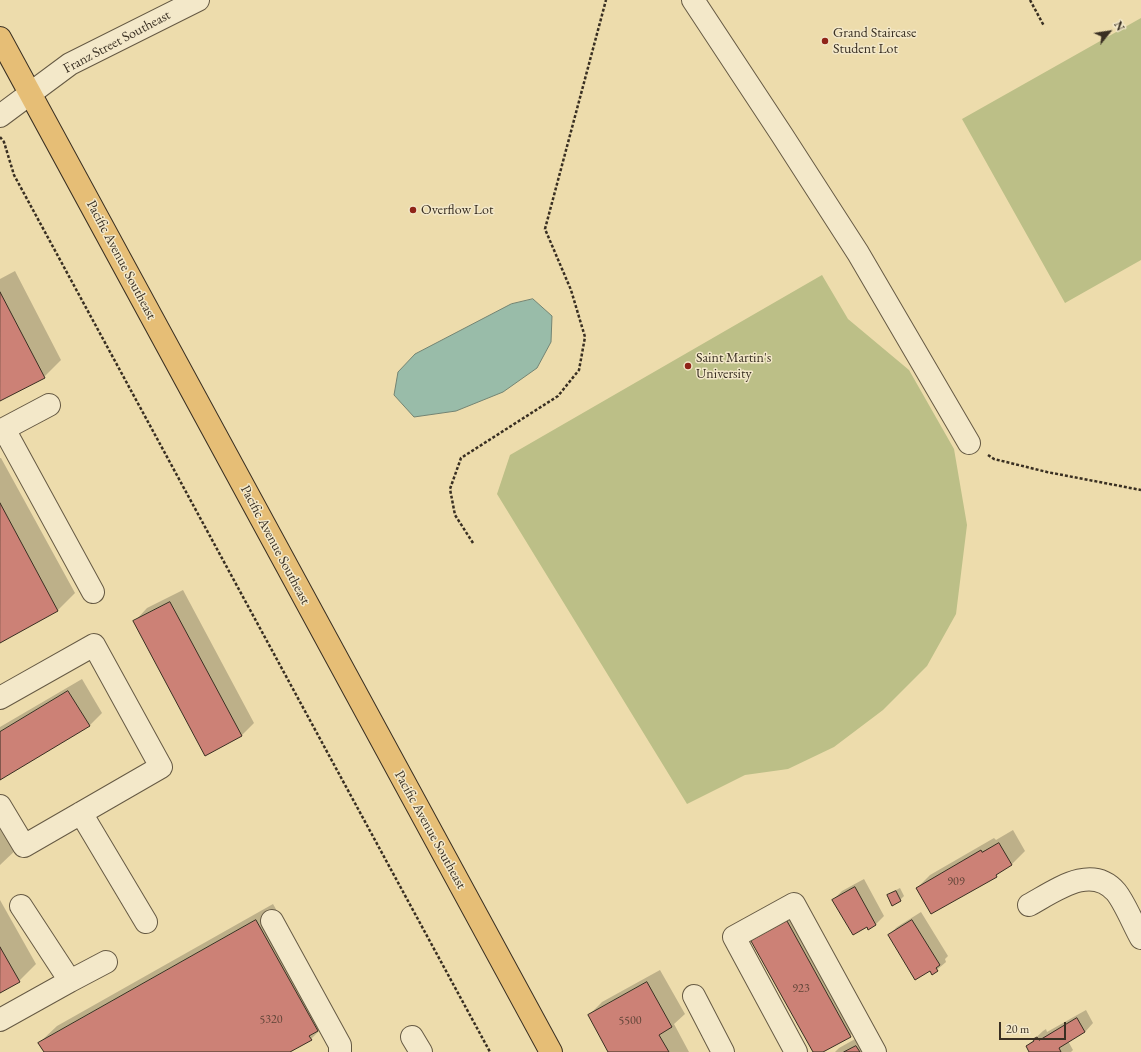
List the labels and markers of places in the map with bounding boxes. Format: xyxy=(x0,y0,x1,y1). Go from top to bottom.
place label: Grand Staircase Student Lot xyxy=(833,25,916,58)
marker: Grand Staircase Student Lot xyxy=(820,36,830,46)
place label: Overflow Lot xyxy=(421,202,493,218)
marker: Overflow Lot xyxy=(408,205,418,215)
place label: Saint Martin's University xyxy=(696,350,771,382)
marker: Saint Martin's University xyxy=(683,361,693,371)

